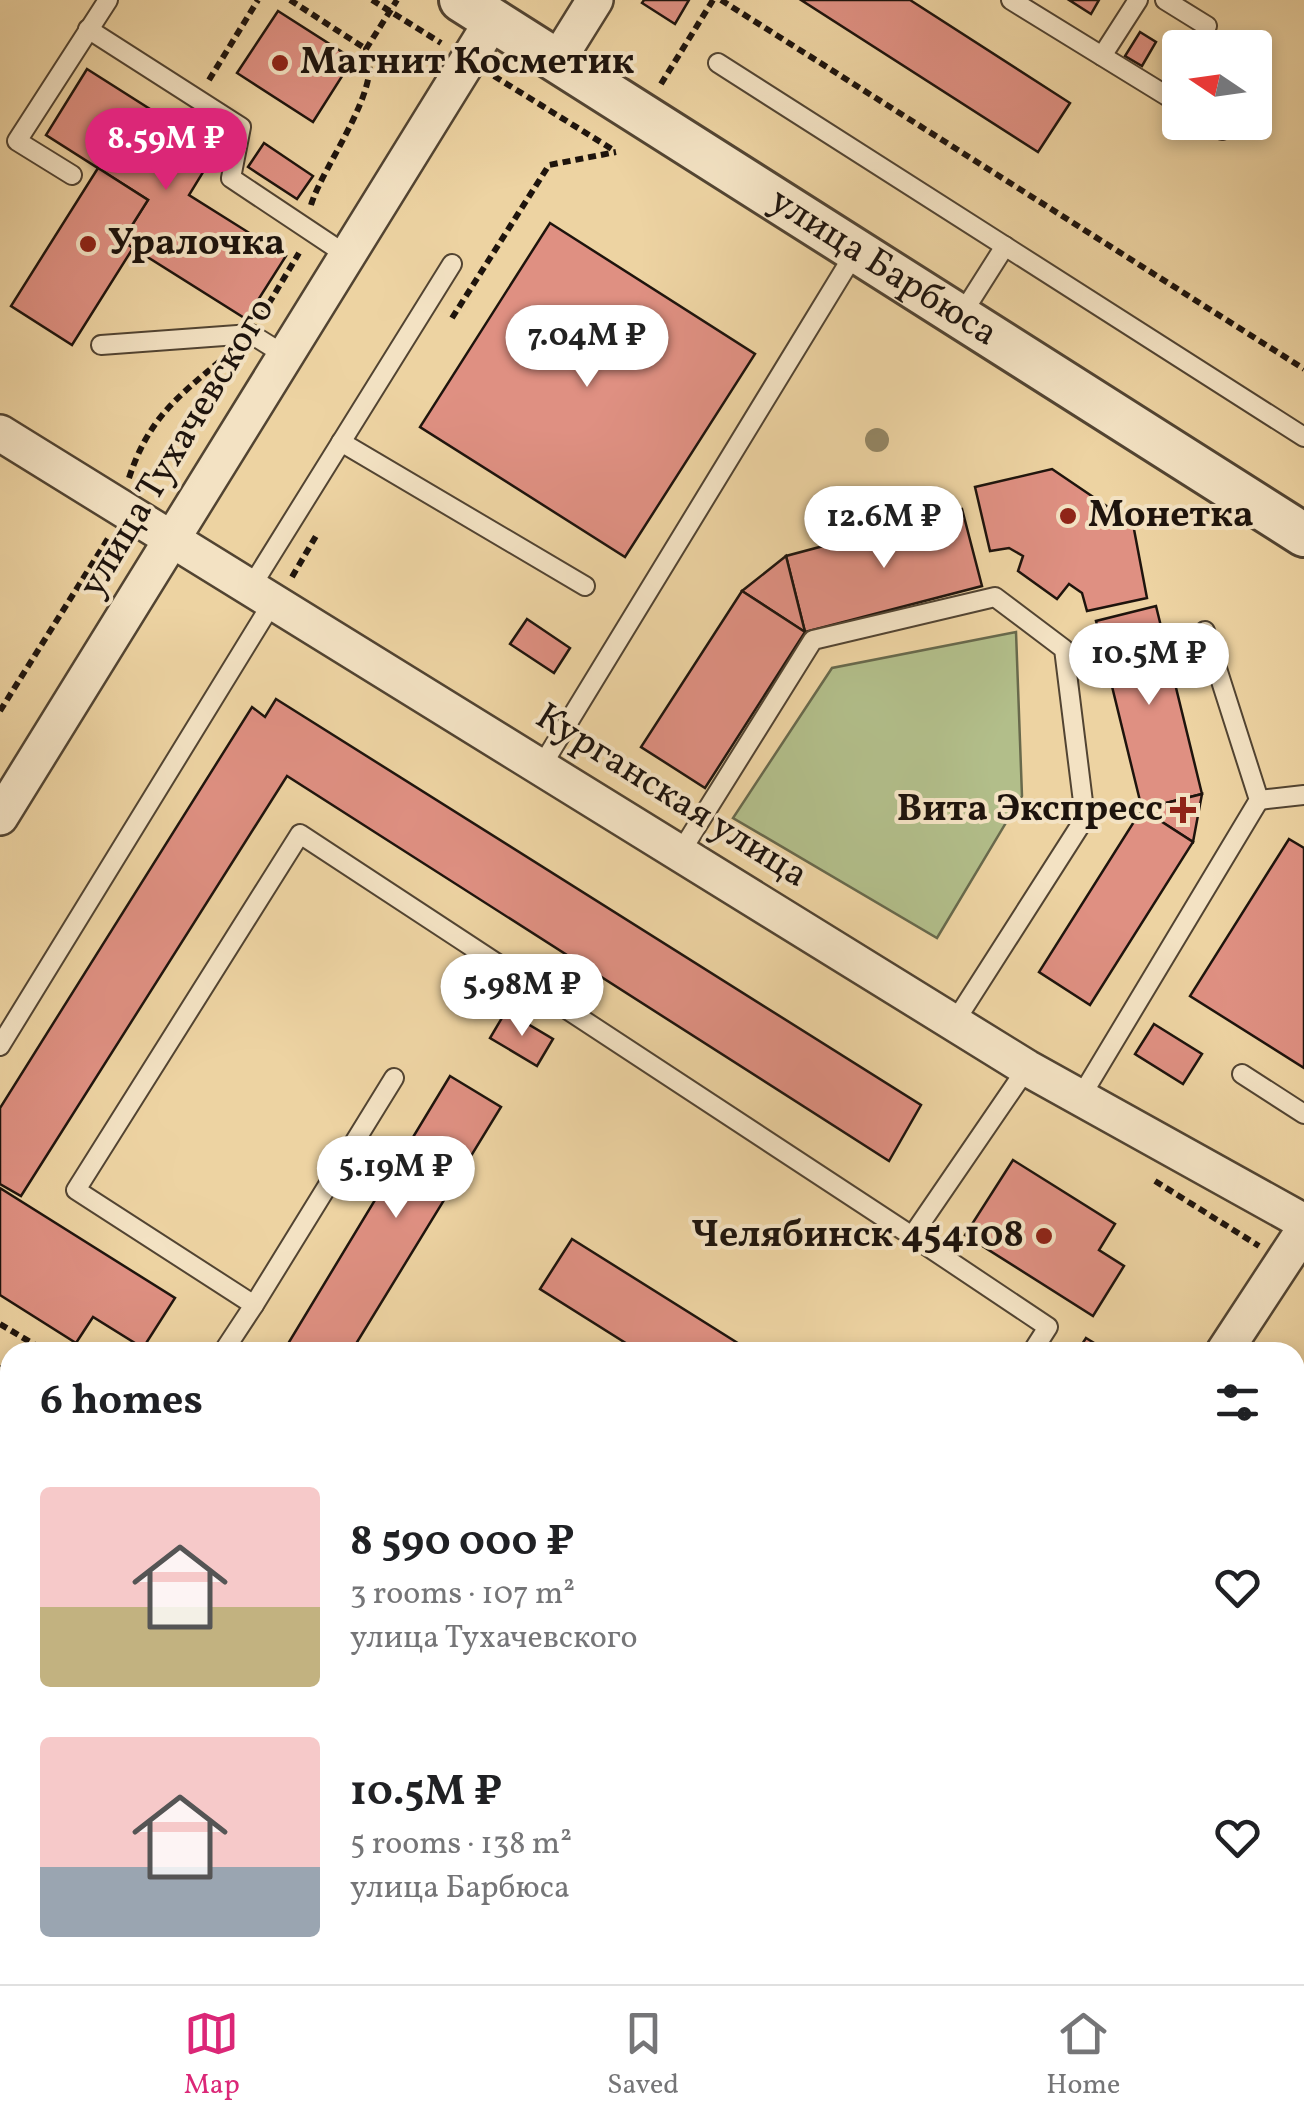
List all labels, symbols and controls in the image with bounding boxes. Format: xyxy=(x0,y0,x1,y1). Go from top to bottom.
north arrow xyxy=(1162,30,1272,140)
map controls xyxy=(1162,30,1272,140)
place label: Магнит Косметик xyxy=(300,37,635,90)
marker: Магнит Косметик xyxy=(269,52,291,74)
pin: 8.59M ₽ xyxy=(74,108,258,193)
text: 8.59M ₽ xyxy=(107,118,225,162)
street label: улица Барбюса xyxy=(759,176,1008,360)
place label: Уралочка xyxy=(108,218,285,271)
marker: Уралочка xyxy=(77,233,99,255)
street label: улица Тухачевского xyxy=(67,288,289,608)
pin: 7.04M ₽ xyxy=(495,305,679,390)
text: 7.04M ₽ xyxy=(527,315,647,359)
pin: 12.6M ₽ xyxy=(792,486,976,571)
place label: Монетка xyxy=(1088,490,1254,543)
text: 12.6M ₽ xyxy=(826,496,942,540)
marker: Монетка xyxy=(1057,505,1079,527)
pin: 10.5M ₽ xyxy=(1057,623,1241,708)
text: 10.5M ₽ xyxy=(1091,633,1207,677)
street label: Курганская улица xyxy=(525,692,817,902)
place label: Вита Экспресс xyxy=(897,784,1163,837)
marker: Вита Экспресс xyxy=(1172,799,1194,821)
pin: 5.98M ₽ xyxy=(430,954,614,1039)
text: 5.98M ₽ xyxy=(463,964,581,1008)
pin: 5.19M ₽ xyxy=(304,1136,488,1221)
text: 5.19M ₽ xyxy=(339,1146,453,1190)
place label: Челябинск 454108 xyxy=(691,1210,1024,1263)
marker: Челябинск 454108 xyxy=(1033,1225,1055,1247)
text: 6 homes xyxy=(40,1373,203,1432)
icon: filters xyxy=(1210,1375,1265,1430)
text: 8 590 000 ₽ xyxy=(350,1514,575,1573)
icon: home xyxy=(120,1527,240,1647)
icon: heart xyxy=(1210,1560,1265,1615)
text: 3 rooms · 107 m² xyxy=(350,1573,575,1617)
text: улица Тухачевского xyxy=(350,1617,637,1661)
text: 10.5M ₽ xyxy=(350,1764,502,1823)
icon: home xyxy=(120,1777,240,1897)
icon: heart xyxy=(1210,1810,1265,1865)
text: 5 rooms · 138 m² xyxy=(350,1823,572,1867)
text: улица Барбюса xyxy=(350,1867,570,1911)
tab: Map xyxy=(184,2006,240,2105)
tab: Saved xyxy=(607,2006,679,2105)
tab: Home xyxy=(1046,2006,1120,2105)

